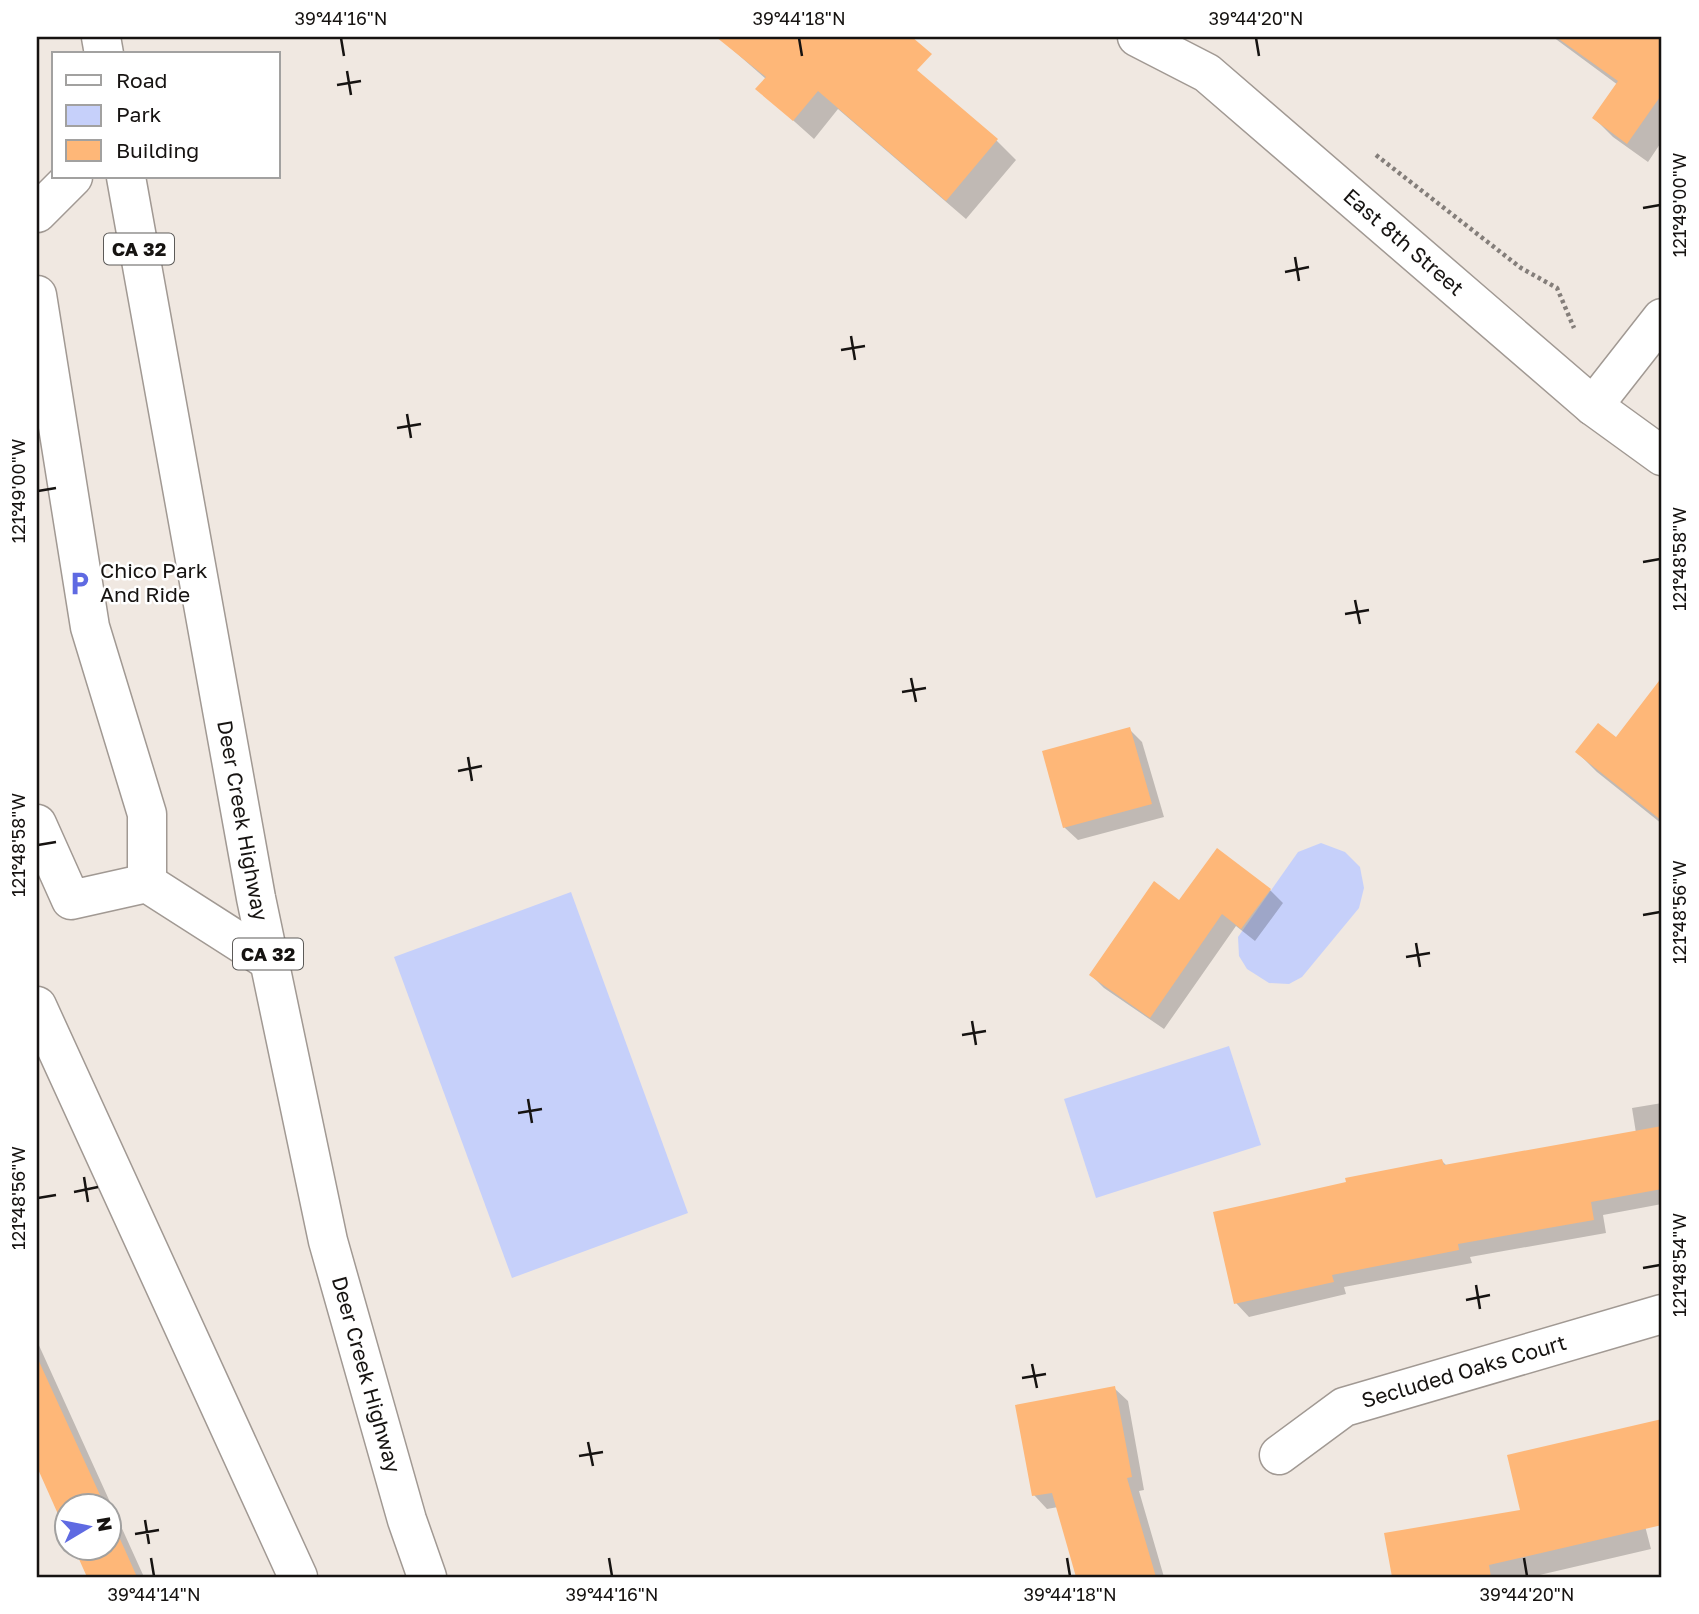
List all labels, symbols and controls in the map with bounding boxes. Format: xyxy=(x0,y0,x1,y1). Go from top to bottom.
text: 39°44'16"N xyxy=(294,7,388,29)
text: 39°44'18"N xyxy=(752,7,846,29)
text: 39°44'20"N xyxy=(1208,7,1304,29)
legend xyxy=(52,52,280,178)
text: Road xyxy=(116,67,167,93)
text: Park xyxy=(116,101,162,127)
text: Building xyxy=(116,137,199,163)
text: 121°49'00"W xyxy=(1668,153,1690,257)
street label: East 8th Street xyxy=(1338,182,1470,301)
road number: CA 32 xyxy=(104,233,174,264)
text: 121°49'00"W xyxy=(7,439,29,543)
text: 121°48'58"W xyxy=(1668,507,1690,611)
place label: Chico Park And Ride xyxy=(100,557,208,607)
parking icon: Chico Park And Ride xyxy=(66,569,94,597)
street label: Deer Creek Highway xyxy=(212,718,274,923)
text: 121°48'58"W xyxy=(7,793,29,897)
text: 121°48'56"W xyxy=(1668,860,1690,964)
road number: CA 32 xyxy=(233,938,303,970)
text: 121°48'56"W xyxy=(7,1146,29,1250)
text: 121°48'54"W xyxy=(1668,1213,1690,1317)
street label: Deer Creek Highway xyxy=(327,1273,407,1476)
street label: Secluded Oaks Court xyxy=(1358,1329,1569,1413)
north arrow xyxy=(52,1492,122,1562)
text: N xyxy=(93,1515,118,1533)
text: 39°44'14"N xyxy=(107,1583,201,1605)
text: 39°44'16"N xyxy=(565,1583,659,1605)
text: 39°44'18"N xyxy=(1023,1583,1117,1605)
text: 39°44'20"N xyxy=(1479,1583,1575,1605)

